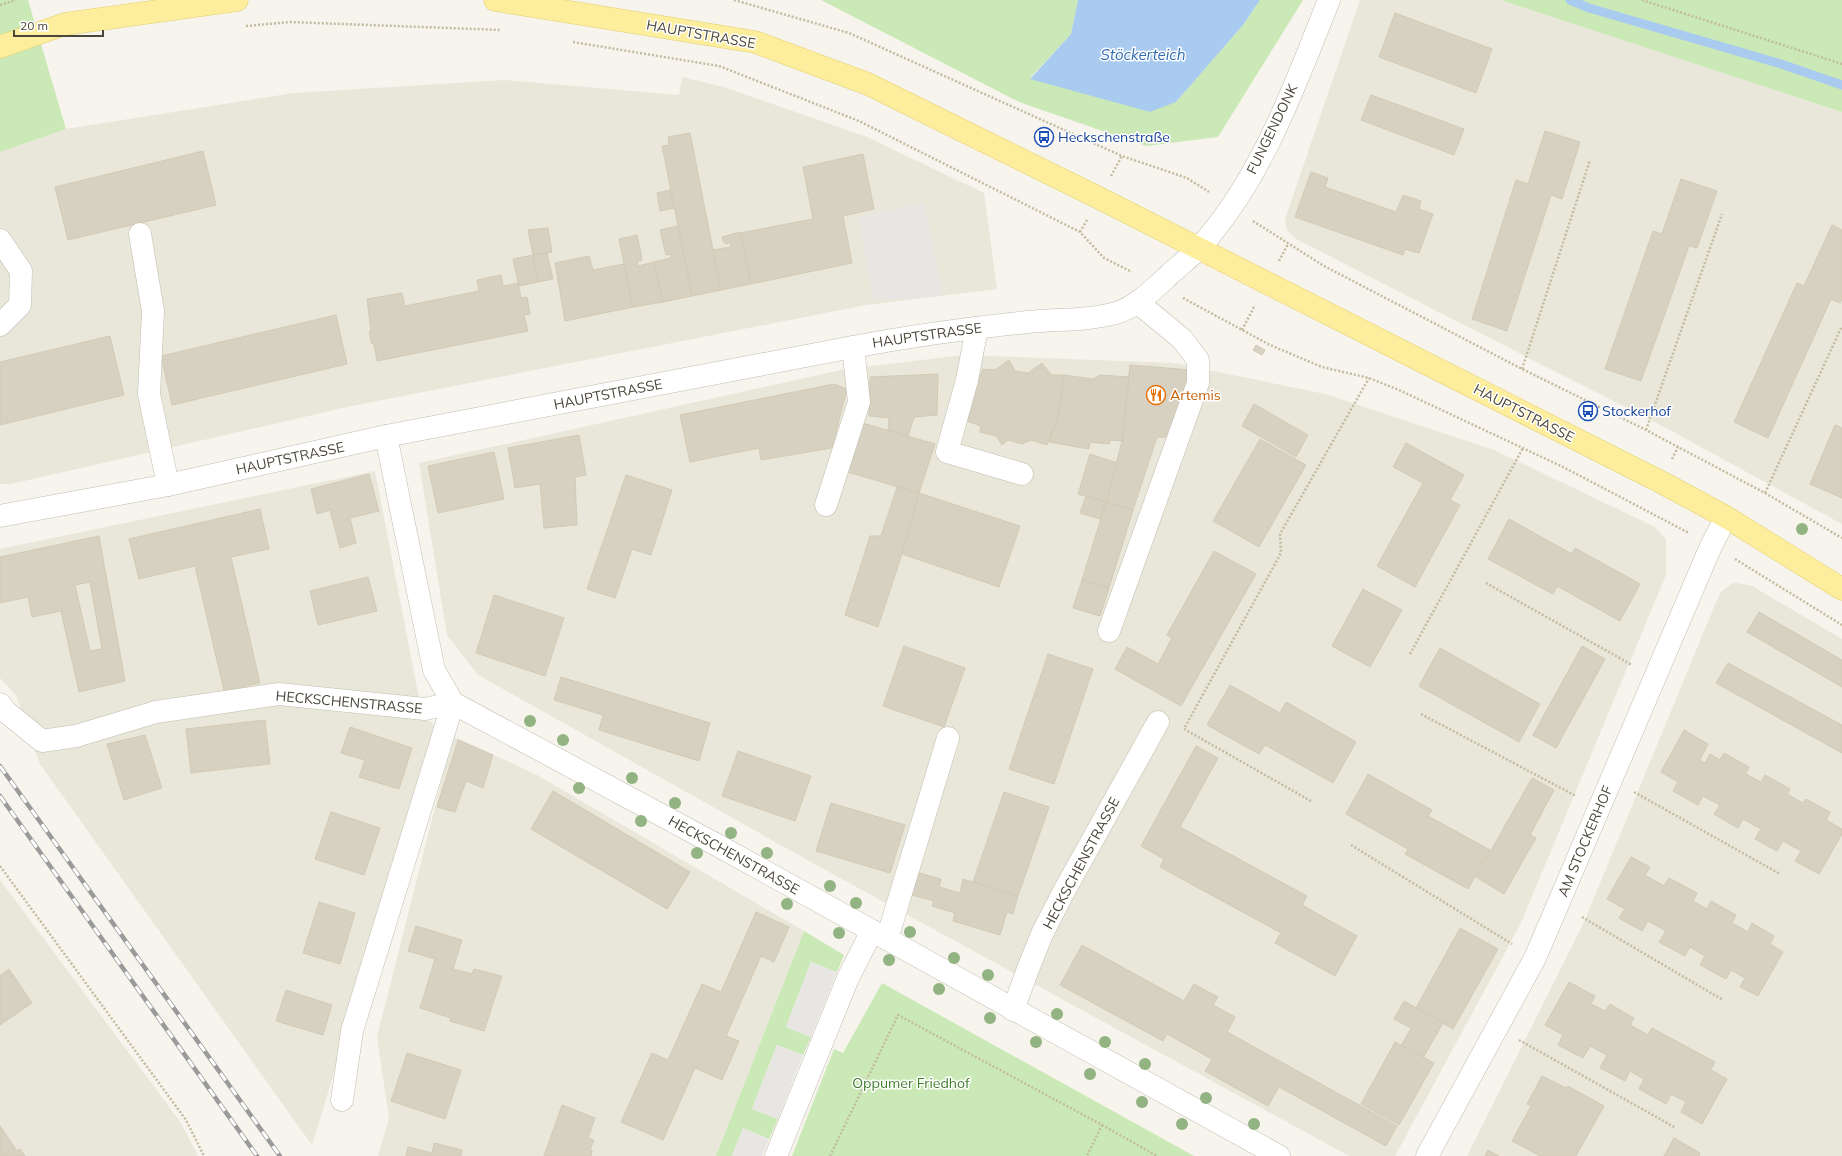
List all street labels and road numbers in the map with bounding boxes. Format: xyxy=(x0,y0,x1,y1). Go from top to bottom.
street label: HAUPTSTRASSE xyxy=(645,16,757,52)
street label: FUNGENDONK xyxy=(1242,80,1302,177)
street label: HAUPTSTRASSE xyxy=(871,318,983,352)
street label: HAUPTSTRASSE xyxy=(552,375,664,413)
street label: HAUPTSTRASSE xyxy=(1471,380,1577,446)
street label: HAUPTSTRASSE xyxy=(234,438,346,478)
street label: HECKSCHENSTRASSE xyxy=(275,687,423,717)
street label: AM STOCKERHOF xyxy=(1553,783,1617,899)
street label: HECKSCHENSTRASSE xyxy=(1039,794,1123,932)
street label: HECKSCHENSTRASSE xyxy=(665,811,803,899)

